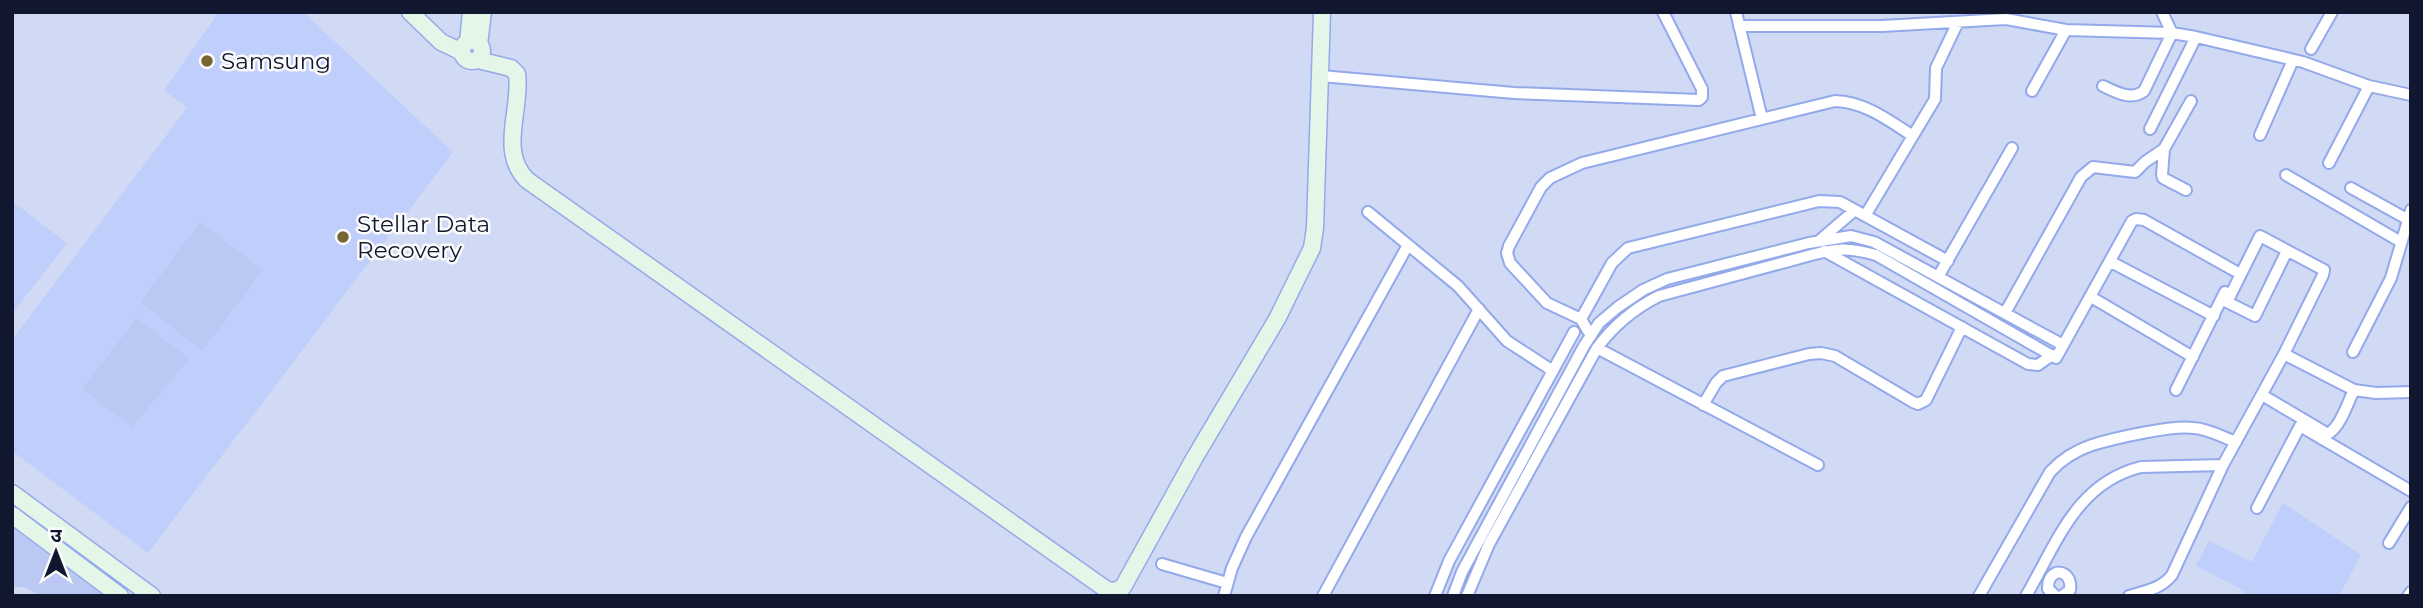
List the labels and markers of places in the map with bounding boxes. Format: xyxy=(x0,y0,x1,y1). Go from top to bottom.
place label: Samsung xyxy=(221,47,331,75)
marker: Samsung xyxy=(199,53,215,69)
place label: Stellar Data Recovery xyxy=(357,210,490,264)
marker: Stellar Data Recovery xyxy=(335,229,351,245)

